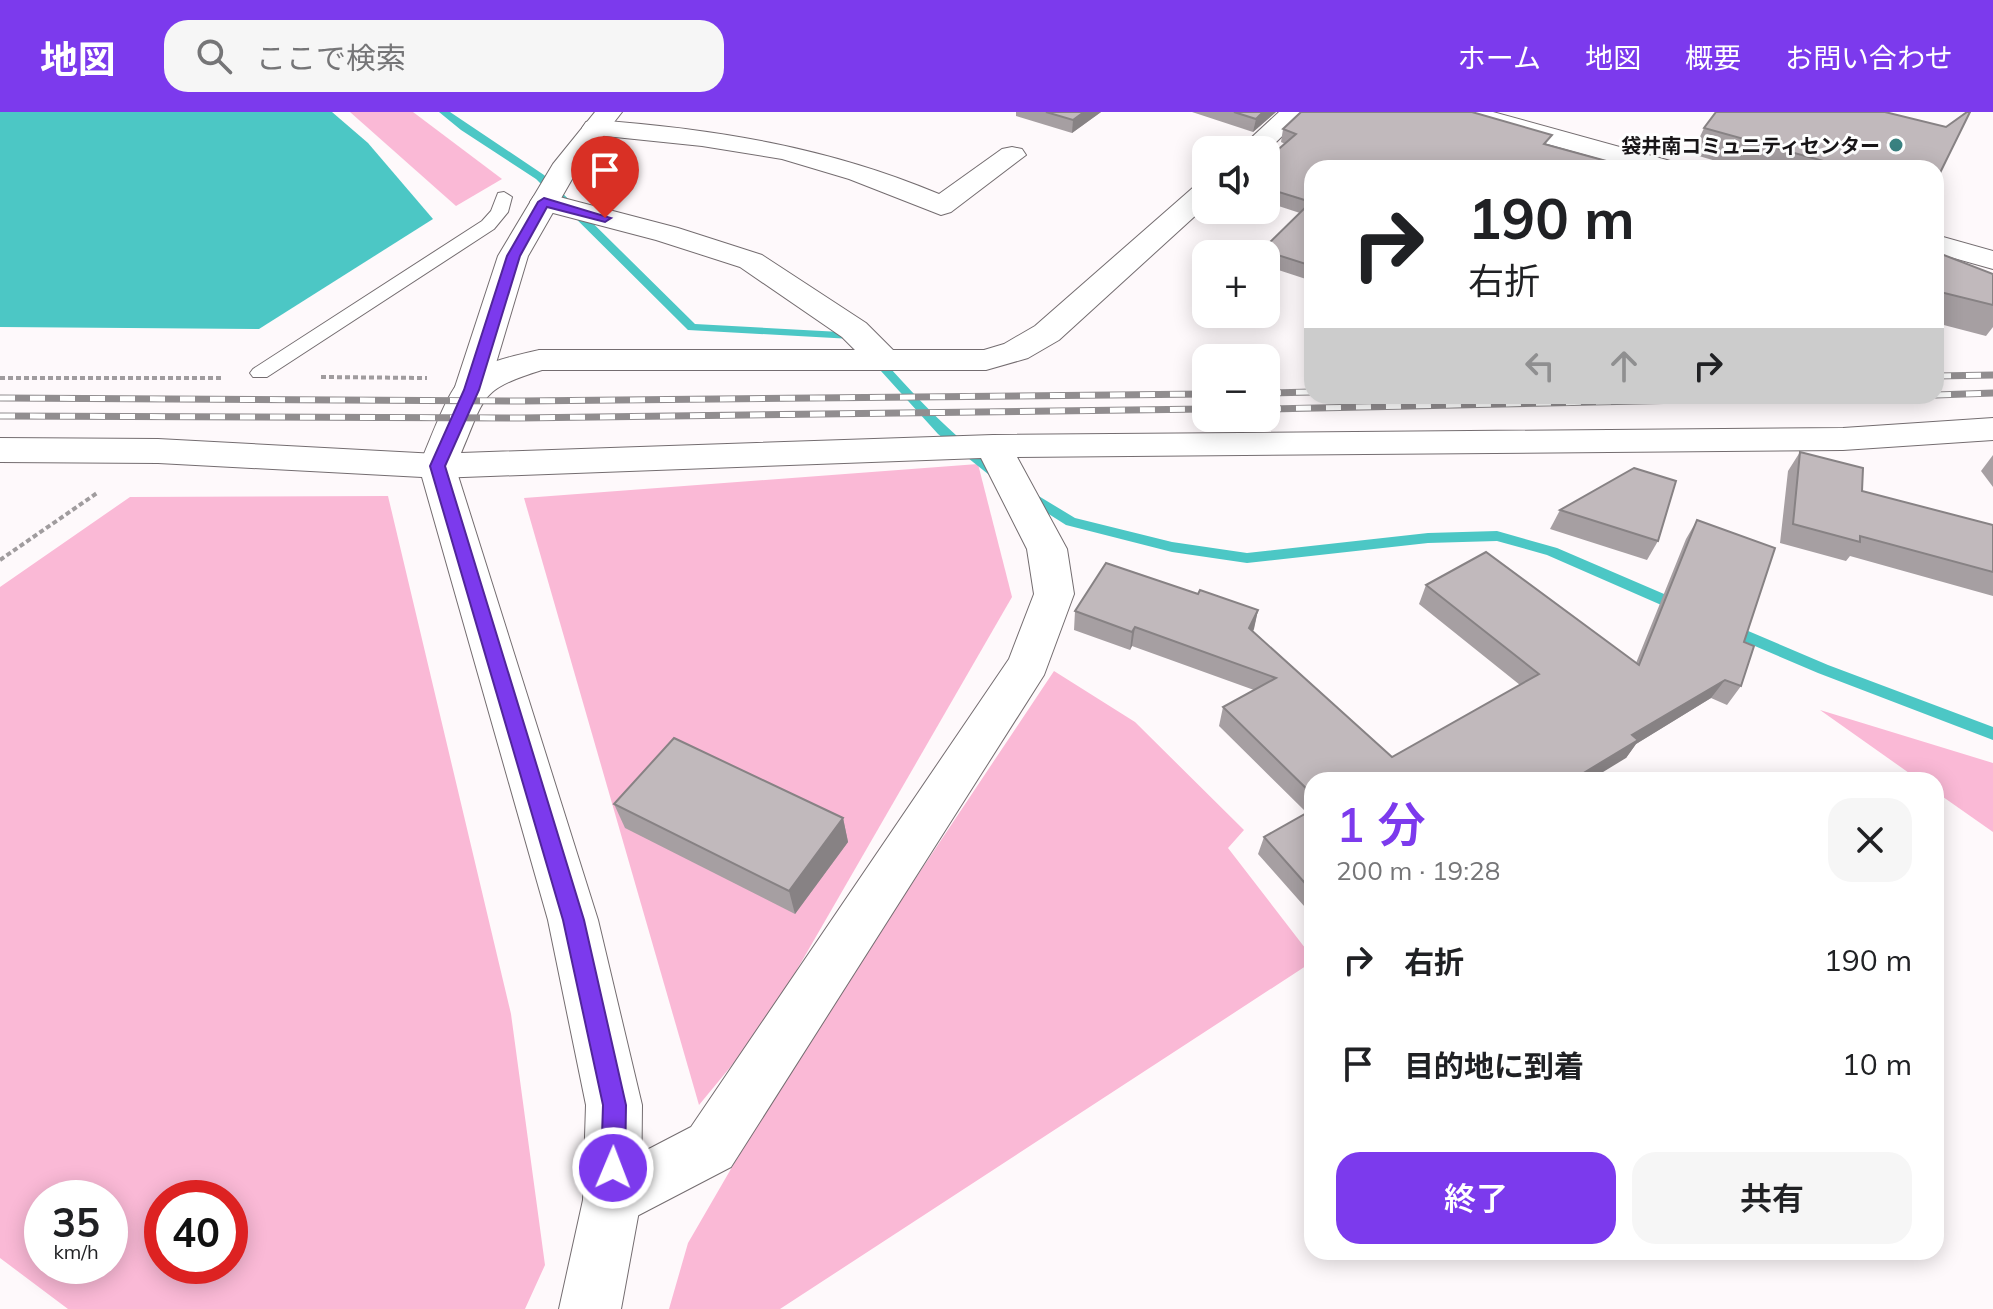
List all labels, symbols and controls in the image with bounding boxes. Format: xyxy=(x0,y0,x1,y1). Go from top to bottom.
search box xyxy=(164,20,724,92)
icon: search xyxy=(192,34,236,78)
text: 地図 xyxy=(40,35,116,83)
text: ここで検索 xyxy=(256,39,406,77)
text: ホーム xyxy=(1458,40,1541,75)
text: 地図 xyxy=(1585,40,1641,75)
text: 概要 xyxy=(1685,40,1741,75)
text: お問い合わせ xyxy=(1785,40,1953,75)
place label: 袋井南コミュニティセンター xyxy=(1621,133,1880,158)
pin xyxy=(571,136,639,218)
map controls xyxy=(1192,136,1280,432)
button: sound xyxy=(1192,136,1280,224)
marker: 袋井南コミュニティセンター xyxy=(1887,136,1905,154)
icon: arrive xyxy=(583,148,627,192)
text: 190 m xyxy=(1468,183,1635,253)
icon: right xyxy=(1336,192,1440,296)
button: + xyxy=(1192,240,1280,328)
text: 右折 xyxy=(1468,258,1540,303)
button: − xyxy=(1192,344,1280,432)
icon: left xyxy=(1518,344,1562,388)
icon: ahead xyxy=(1602,344,1646,388)
icon: right xyxy=(1686,344,1730,388)
text: 1 分 xyxy=(1336,794,1426,854)
button: close xyxy=(1828,798,1912,882)
text: 200 m · 19:28 xyxy=(1336,854,1500,887)
icon: right xyxy=(1336,938,1380,982)
text: 190 m xyxy=(1824,941,1912,979)
text: 右折 xyxy=(1404,943,1464,981)
icon: arrive xyxy=(1336,1042,1380,1086)
text: 10 m xyxy=(1842,1045,1912,1083)
text: 目的地に到着 xyxy=(1404,1047,1584,1085)
position arrow xyxy=(571,1126,655,1210)
button: 終了 xyxy=(1336,1152,1616,1244)
button: 共有 xyxy=(1632,1152,1912,1244)
speed limit sign: 40 xyxy=(144,1180,248,1284)
text: 35 xyxy=(52,1197,100,1247)
text: km/h xyxy=(53,1239,99,1264)

